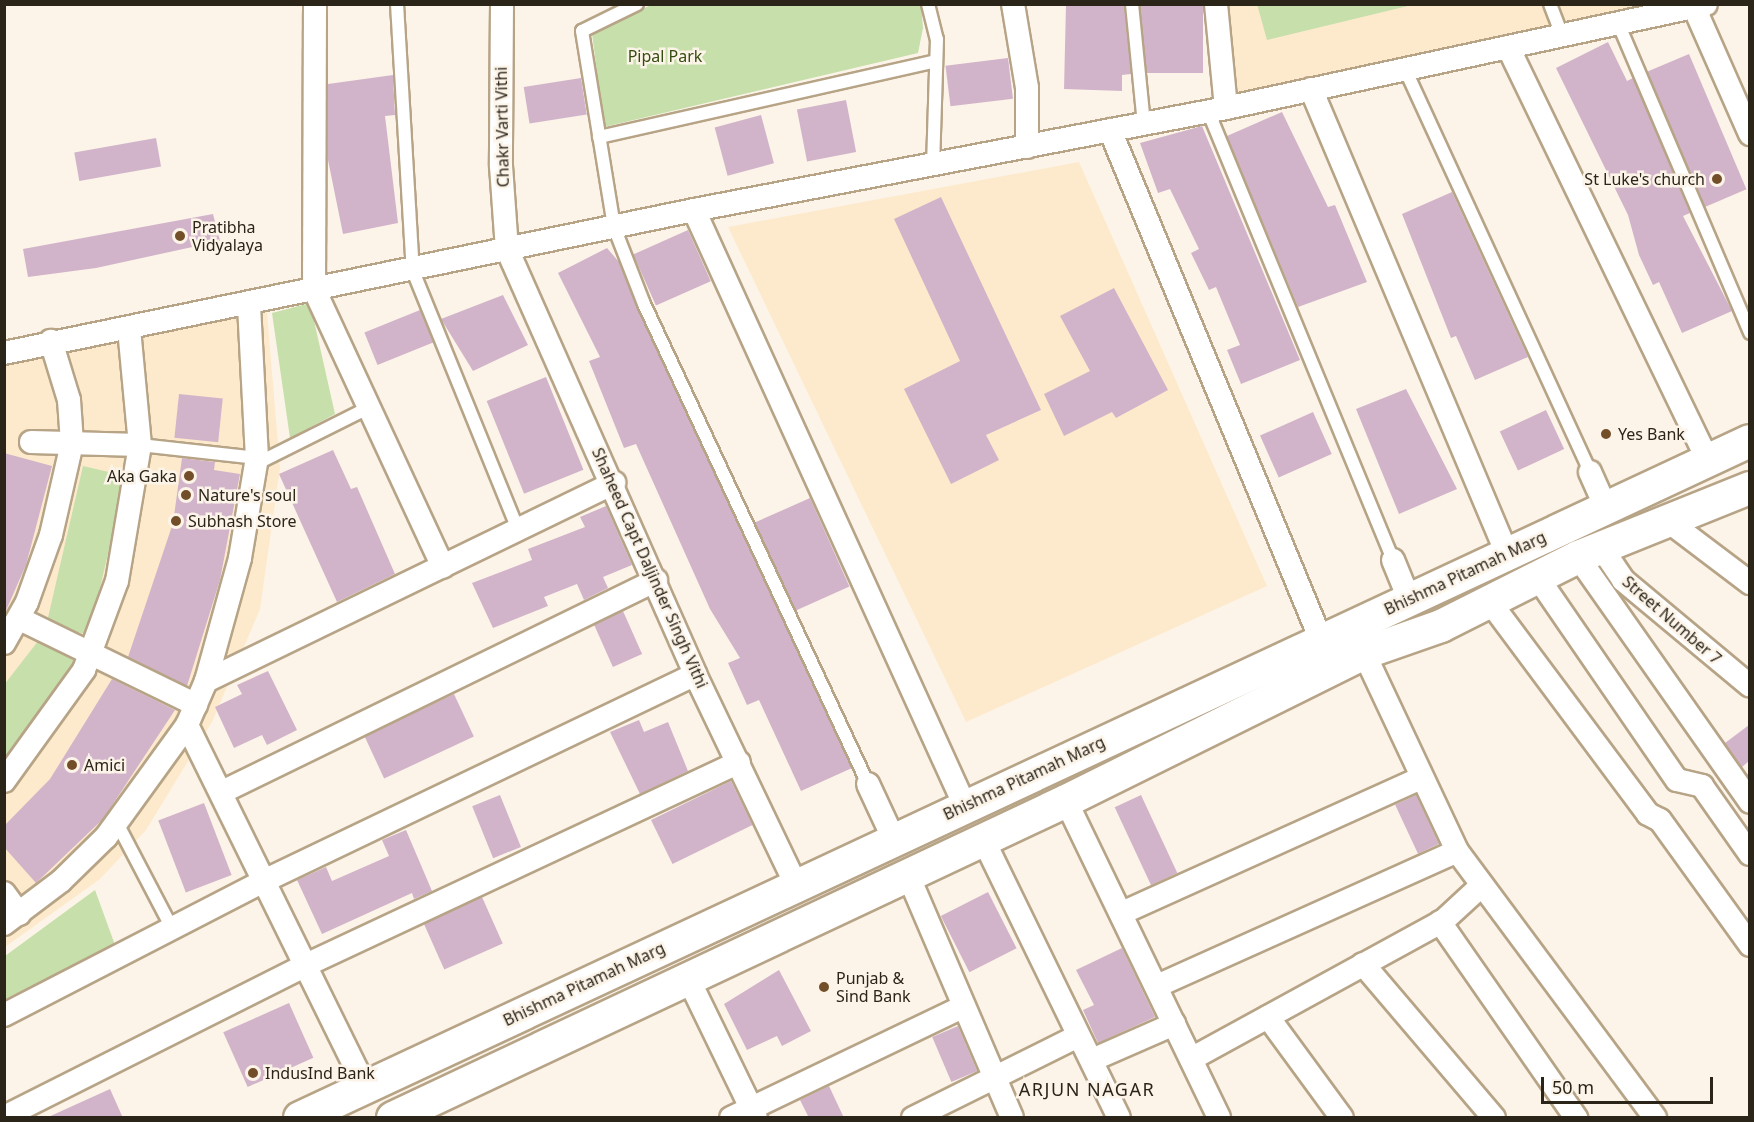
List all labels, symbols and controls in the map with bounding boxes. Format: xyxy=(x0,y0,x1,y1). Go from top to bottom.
park label: Pipal Park xyxy=(628,46,702,66)
street label: Chakr Varti Vithi xyxy=(491,66,513,188)
place label: St Luke's church xyxy=(1584,169,1705,189)
marker: St Luke's church xyxy=(1710,172,1724,186)
place label: Pratibha Vidyalaya xyxy=(192,217,263,255)
marker: Pratibha Vidyalaya xyxy=(173,229,187,243)
place label: Yes Bank xyxy=(1618,424,1685,444)
marker: Yes Bank xyxy=(1599,427,1613,441)
street label: Shaheed Capt Daljinder Singh Vithi xyxy=(588,445,712,691)
place label: Aka Gaka xyxy=(107,466,177,486)
marker: Aka Gaka xyxy=(182,469,196,483)
place label: Nature's soul xyxy=(198,485,296,505)
marker: Nature's soul xyxy=(179,488,193,502)
place label: Subhash Store xyxy=(188,511,297,531)
marker: Subhash Store xyxy=(169,514,183,528)
street label: Bhishma Pitamah Marg xyxy=(1381,527,1549,619)
street label: Street Number 7 xyxy=(1619,572,1725,668)
street label: Bhishma Pitamah Marg xyxy=(940,732,1108,824)
place label: Amici xyxy=(84,755,125,775)
marker: Amici xyxy=(65,758,79,772)
street label: Bhishma Pitamah Marg xyxy=(500,938,668,1030)
place label: Punjab & Sind Bank xyxy=(836,968,911,1006)
marker: Punjab & Sind Bank xyxy=(817,980,831,994)
place label: IndusInd Bank xyxy=(265,1063,375,1083)
scale bar xyxy=(1544,1065,1716,1103)
marker: IndusInd Bank xyxy=(246,1066,260,1080)
text: 50 m xyxy=(1552,1075,1594,1099)
district label: ARJUN NAGAR xyxy=(1019,1078,1155,1100)

